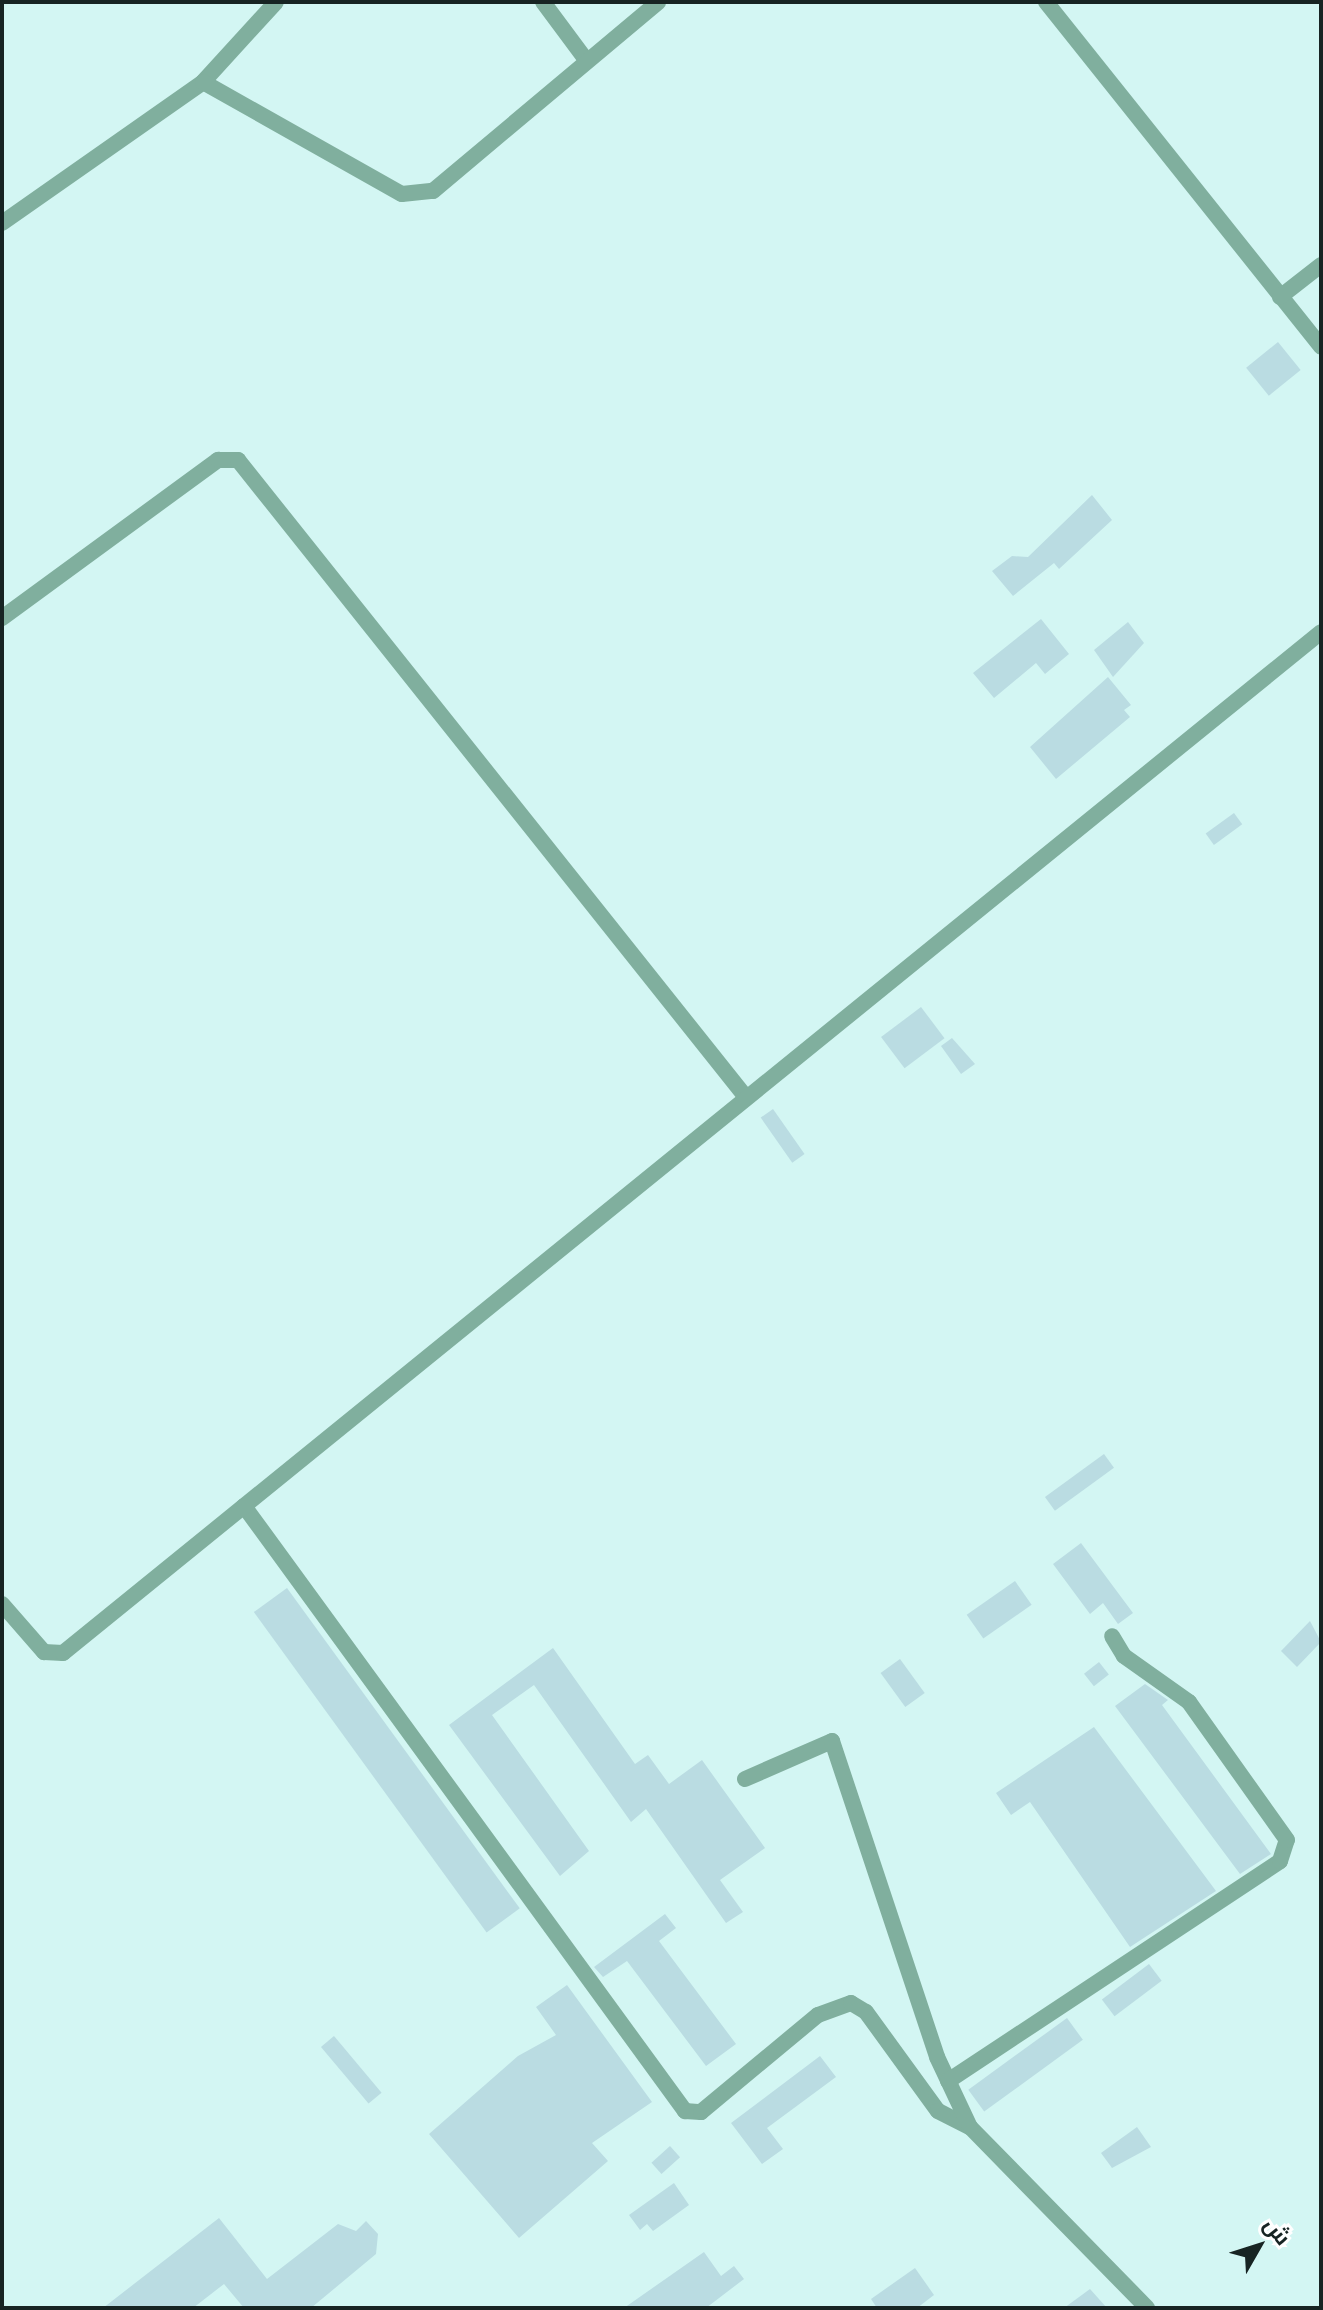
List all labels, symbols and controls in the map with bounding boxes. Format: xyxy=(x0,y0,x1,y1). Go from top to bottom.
north arrow xyxy=(1219,2206,1299,2286)
text: ش xyxy=(1259,2212,1297,2250)

